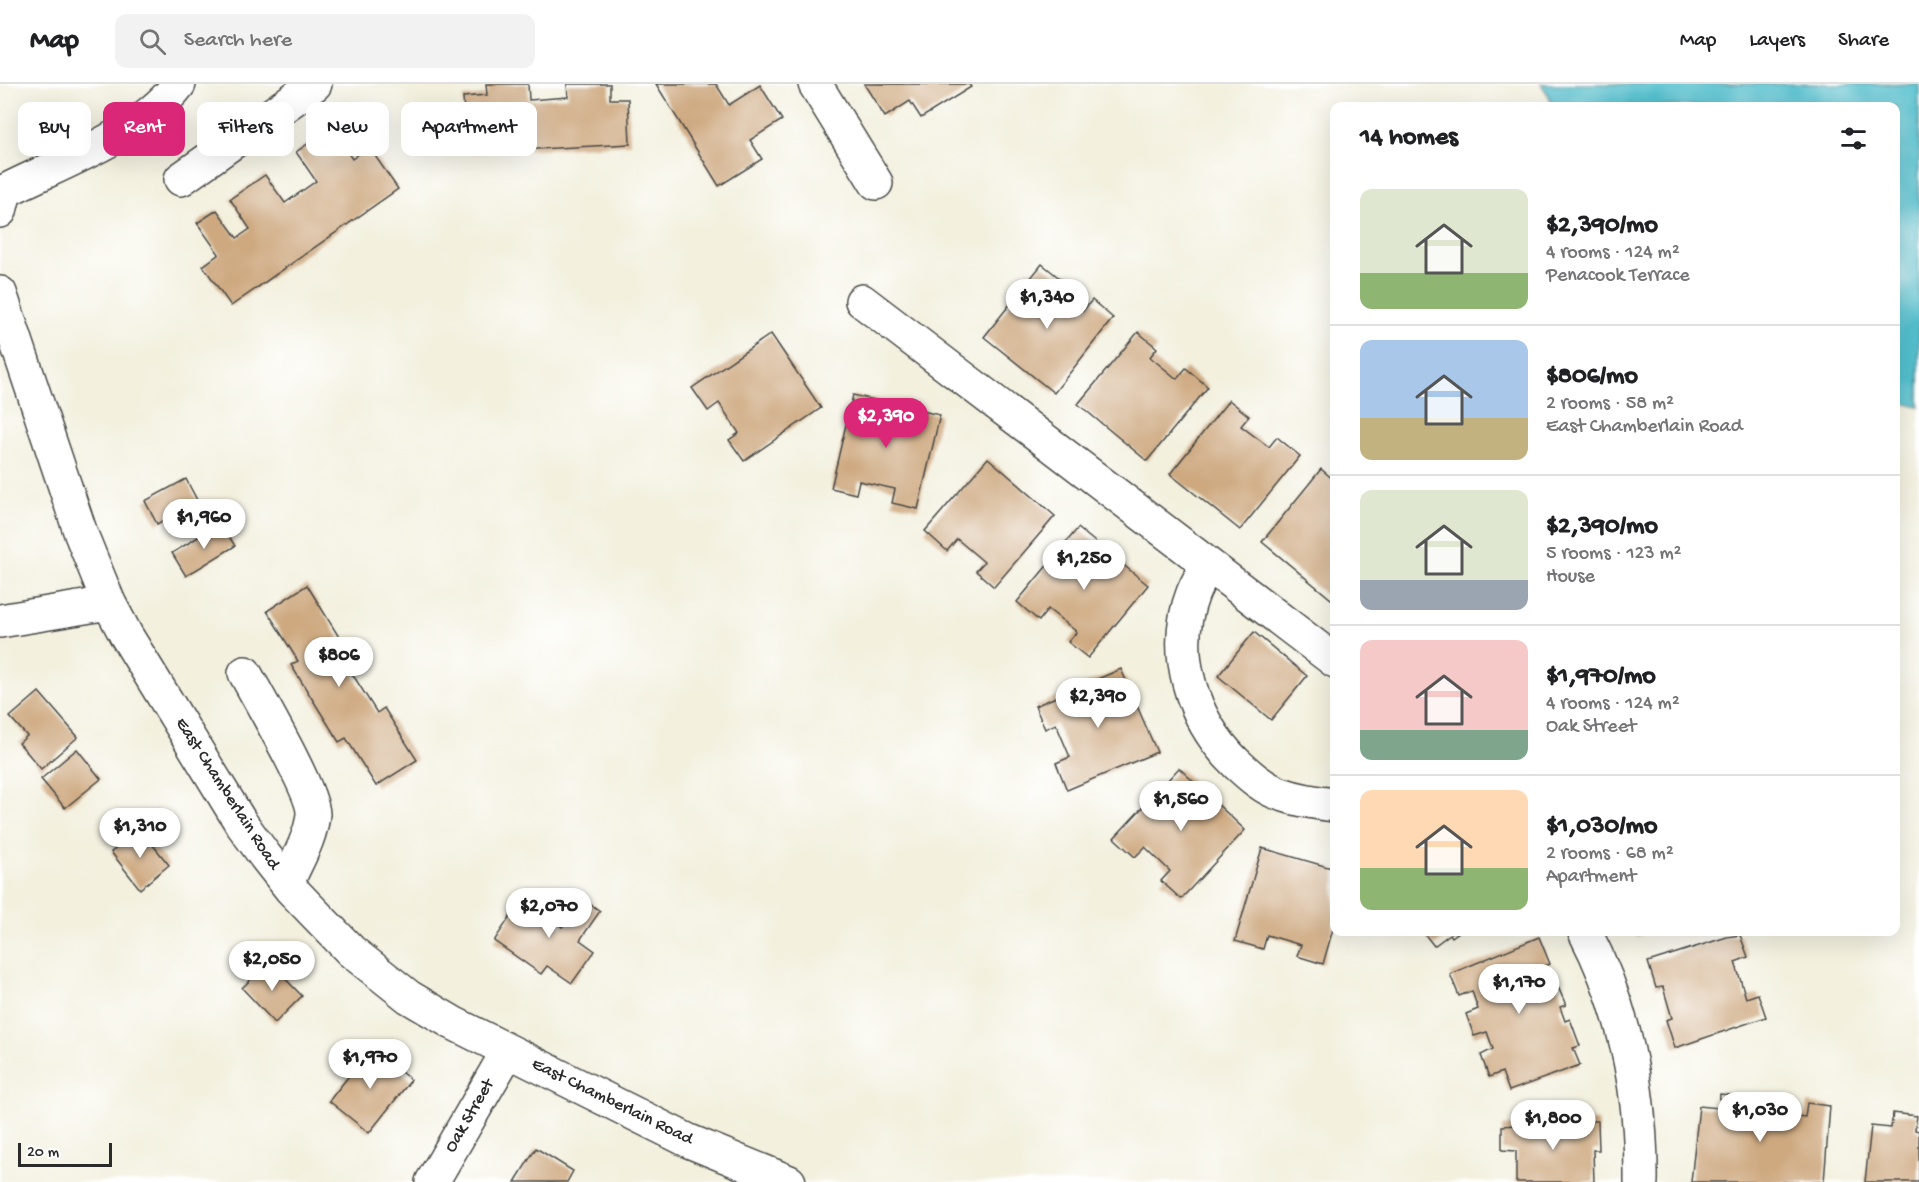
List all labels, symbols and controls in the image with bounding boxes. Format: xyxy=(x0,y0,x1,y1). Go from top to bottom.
search box xyxy=(115,14,535,68)
text: Map xyxy=(30,25,79,58)
icon: search xyxy=(136,25,169,58)
text: Search here xyxy=(184,28,292,54)
text: Map xyxy=(1680,29,1716,54)
text: Layers xyxy=(1749,29,1805,54)
text: Share xyxy=(1838,29,1889,54)
chip: Buy xyxy=(18,102,91,156)
chip: Rent xyxy=(103,102,185,156)
chip: Filters xyxy=(197,102,294,156)
chip: New xyxy=(306,102,389,156)
chip: Apartment xyxy=(401,102,537,156)
icon: filters xyxy=(1837,122,1870,155)
text: 14 homes xyxy=(1360,123,1458,154)
text: $2,390/mo xyxy=(1546,211,1658,242)
icon: home xyxy=(1408,213,1480,285)
text: 4 rooms · 124 m² xyxy=(1546,242,1680,265)
text: Penacook Terrace xyxy=(1546,265,1690,288)
pin: $1,340 xyxy=(998,279,1096,330)
text: $1,340 xyxy=(1020,287,1074,310)
text: $806/mo xyxy=(1546,362,1638,393)
icon: home xyxy=(1408,364,1480,436)
text: 2 rooms · 58 m² xyxy=(1546,393,1674,416)
pin: $2,390 xyxy=(837,398,935,449)
text: $2,390 xyxy=(858,406,914,429)
text: East Chamberlain Road xyxy=(1546,416,1742,439)
pin: $1,960 xyxy=(155,499,253,550)
text: $1,960 xyxy=(177,507,231,530)
text: $2,390/mo xyxy=(1546,512,1658,543)
icon: home xyxy=(1408,514,1480,586)
pin: $1,250 xyxy=(1035,540,1133,591)
text: 5 rooms · 123 m² xyxy=(1546,543,1682,566)
text: $1,250 xyxy=(1056,548,1112,571)
text: House xyxy=(1546,566,1595,589)
pin: $806 xyxy=(303,637,375,688)
text: $806 xyxy=(318,645,360,668)
text: $1,970/mo xyxy=(1546,662,1656,693)
icon: home xyxy=(1408,664,1480,736)
pin: $2,390 xyxy=(1049,678,1147,729)
text: $2,390 xyxy=(1070,686,1126,709)
text: 4 rooms · 124 m² xyxy=(1546,693,1680,716)
street label: East Chamberlain Road xyxy=(170,714,285,875)
text: Oak Street xyxy=(1546,716,1636,739)
pin: $1,560 xyxy=(1132,781,1230,832)
text: $1,560 xyxy=(1153,789,1209,812)
pin: $1,310 xyxy=(91,808,189,859)
text: $1,030/mo xyxy=(1546,812,1658,843)
icon: home xyxy=(1408,814,1480,886)
text: $1,310 xyxy=(113,816,167,839)
text: 2 rooms · 68 m² xyxy=(1546,843,1674,866)
text: Apartment xyxy=(1546,866,1636,889)
pin: $2,070 xyxy=(500,888,598,939)
text: $2,070 xyxy=(520,896,578,919)
pin: $2,050 xyxy=(223,941,321,992)
text: $2,050 xyxy=(243,949,301,972)
pin: $1,170 xyxy=(1470,964,1568,1015)
text: $1,170 xyxy=(1492,972,1546,995)
pin: $1,970 xyxy=(321,1039,419,1090)
text: $1,970 xyxy=(342,1047,398,1070)
street label: East Chamberlain Road xyxy=(528,1054,697,1151)
street label: Oak Street xyxy=(441,1074,500,1156)
pin: $1,030 xyxy=(1711,1092,1809,1143)
pin: $1,800 xyxy=(1504,1100,1602,1151)
text: $1,030 xyxy=(1732,1100,1788,1123)
text: $1,800 xyxy=(1524,1108,1582,1131)
scale bar xyxy=(18,1140,112,1168)
text: 20 m xyxy=(27,1144,59,1163)

